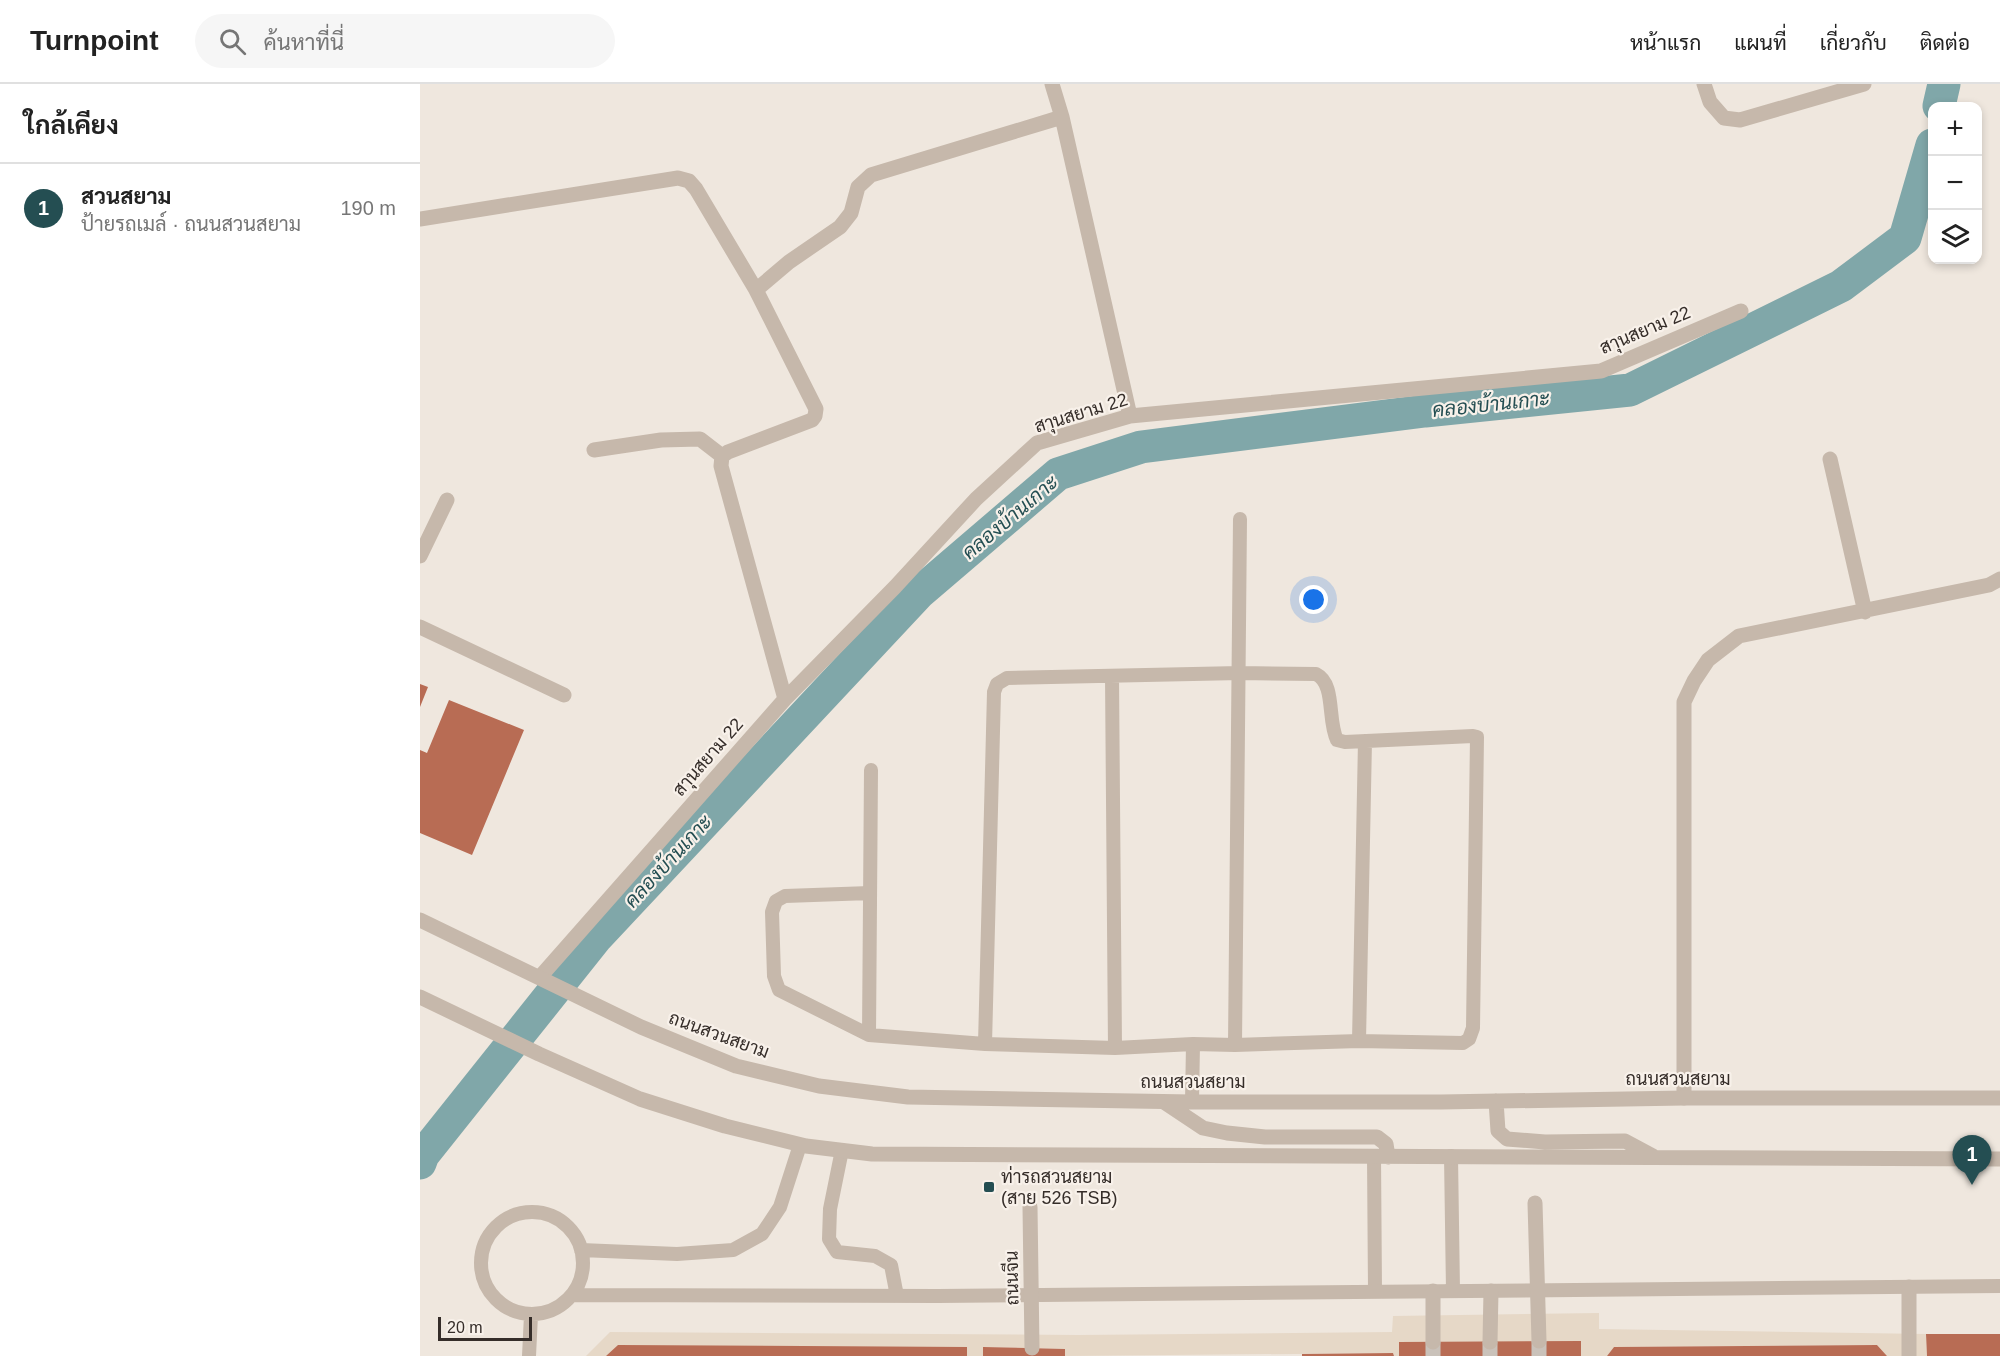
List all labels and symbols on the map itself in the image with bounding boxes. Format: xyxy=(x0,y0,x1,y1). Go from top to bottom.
street label: สาุนสยาม 22 xyxy=(1597,302,1694,360)
water label: คลองบ้านเกาะ xyxy=(1431,385,1551,421)
street label: สาุนสยาม 22 xyxy=(1032,389,1131,439)
water label: คลองบ้านเกาะ xyxy=(956,469,1062,563)
your location xyxy=(1299,585,1328,614)
street label: สาุนสยาม 22 xyxy=(669,714,749,801)
water label: คลองบ้านเกาะ xyxy=(618,809,716,912)
street label: ถนนสวนสยาม xyxy=(666,1008,772,1062)
street label: ถนนสวนสยาม xyxy=(1625,1069,1731,1089)
street label: ถนนสวนสยาม xyxy=(1140,1072,1246,1092)
pin: 1 xyxy=(1952,1136,1992,1185)
place label: ท่ารถสวนสยาม (สาย 526 TSB) xyxy=(1001,1165,1118,1208)
marker: ท่ารถสวนสยาม (สาย 526 TSB) xyxy=(982,1180,996,1194)
street label: ถนนจีน xyxy=(999,1250,1022,1306)
scale bar xyxy=(438,1314,532,1342)

